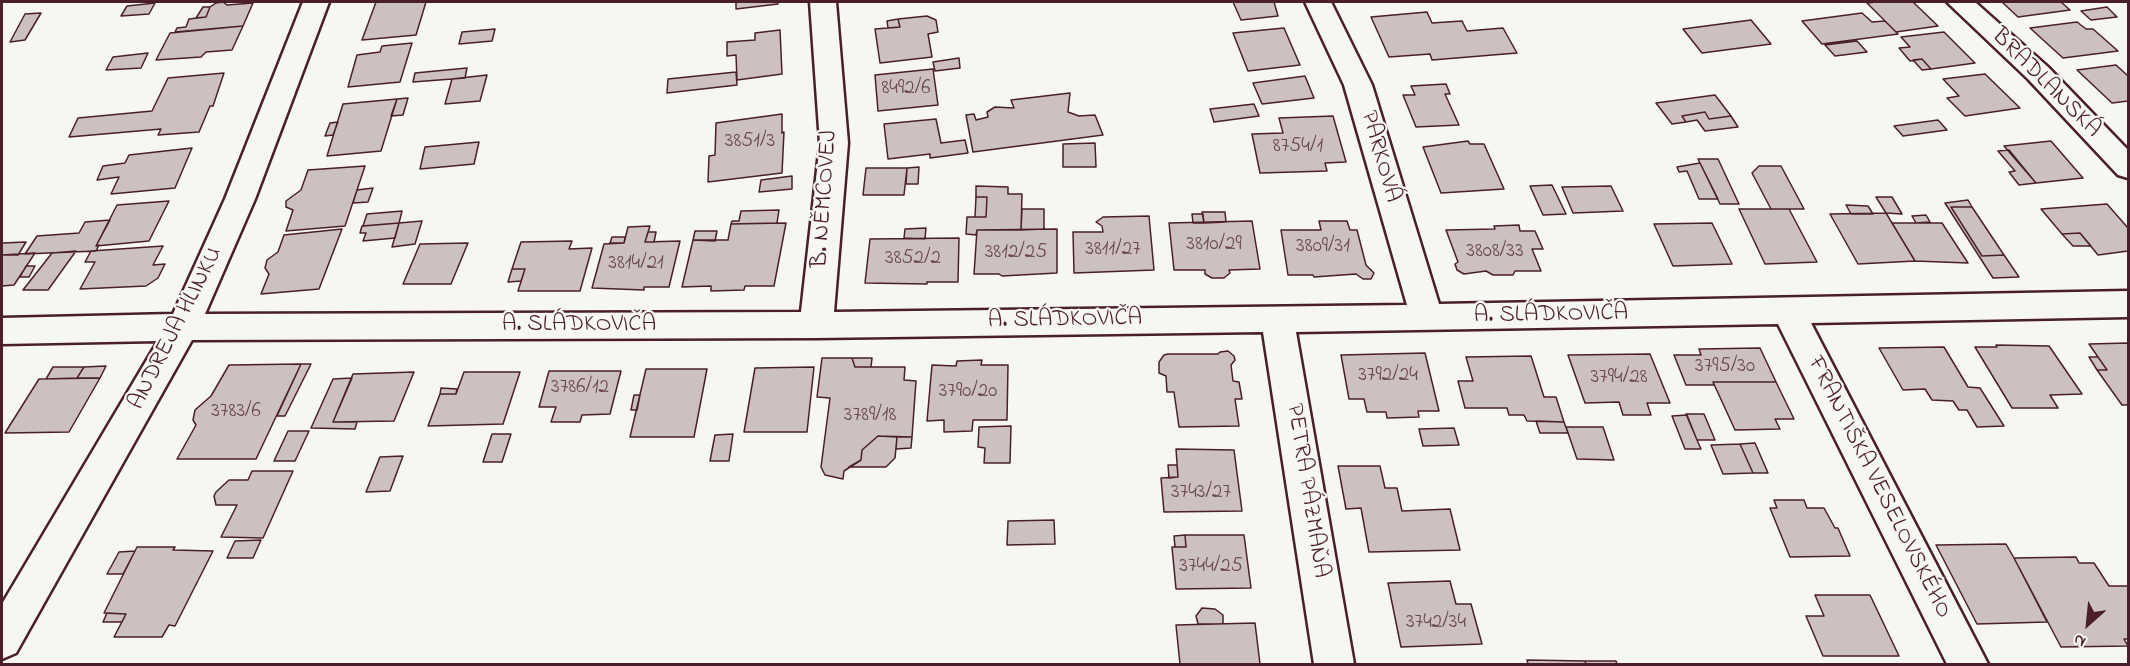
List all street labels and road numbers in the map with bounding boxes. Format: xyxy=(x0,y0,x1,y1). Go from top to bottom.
street label: BRADLANSKÁ xyxy=(1984,23,2106,145)
street label: PARKOVÁ xyxy=(1352,108,1406,206)
street label: B. NĚMCOVEJ xyxy=(807,129,845,269)
street label: ANDREJA HLINKU xyxy=(124,243,230,415)
street label: A. SLÁDKOVIČA xyxy=(1473,300,1629,332)
street label: A. SLÁDKOVIČA xyxy=(987,305,1143,337)
street label: A. SLÁDKOVIČA xyxy=(502,312,656,340)
street label: FRANTIŠKA VESELOVSKÉHO xyxy=(1799,352,1957,624)
street label: PETRA PÁZMAŇA xyxy=(1278,402,1334,580)

